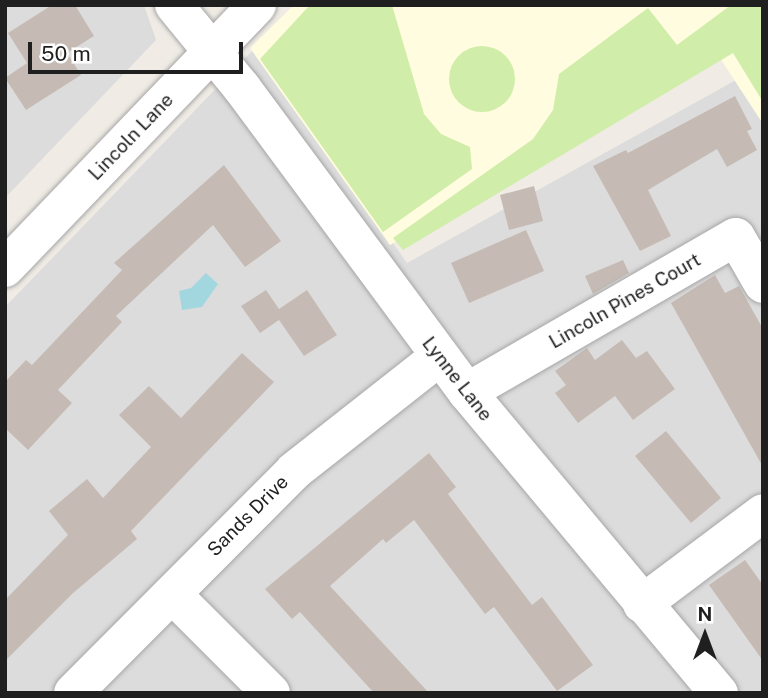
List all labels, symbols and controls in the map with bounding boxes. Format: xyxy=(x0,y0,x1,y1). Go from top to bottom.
scale bar xyxy=(32,28,247,72)
text: 50 m xyxy=(41,41,91,66)
street label: Lincoln Lane xyxy=(84,89,178,185)
street label: Lincoln Pines Court xyxy=(545,248,705,354)
street label: Lynne Lane xyxy=(417,332,497,426)
street label: Sands Drive xyxy=(203,471,293,561)
north arrow xyxy=(670,600,740,670)
text: N xyxy=(698,603,712,625)

